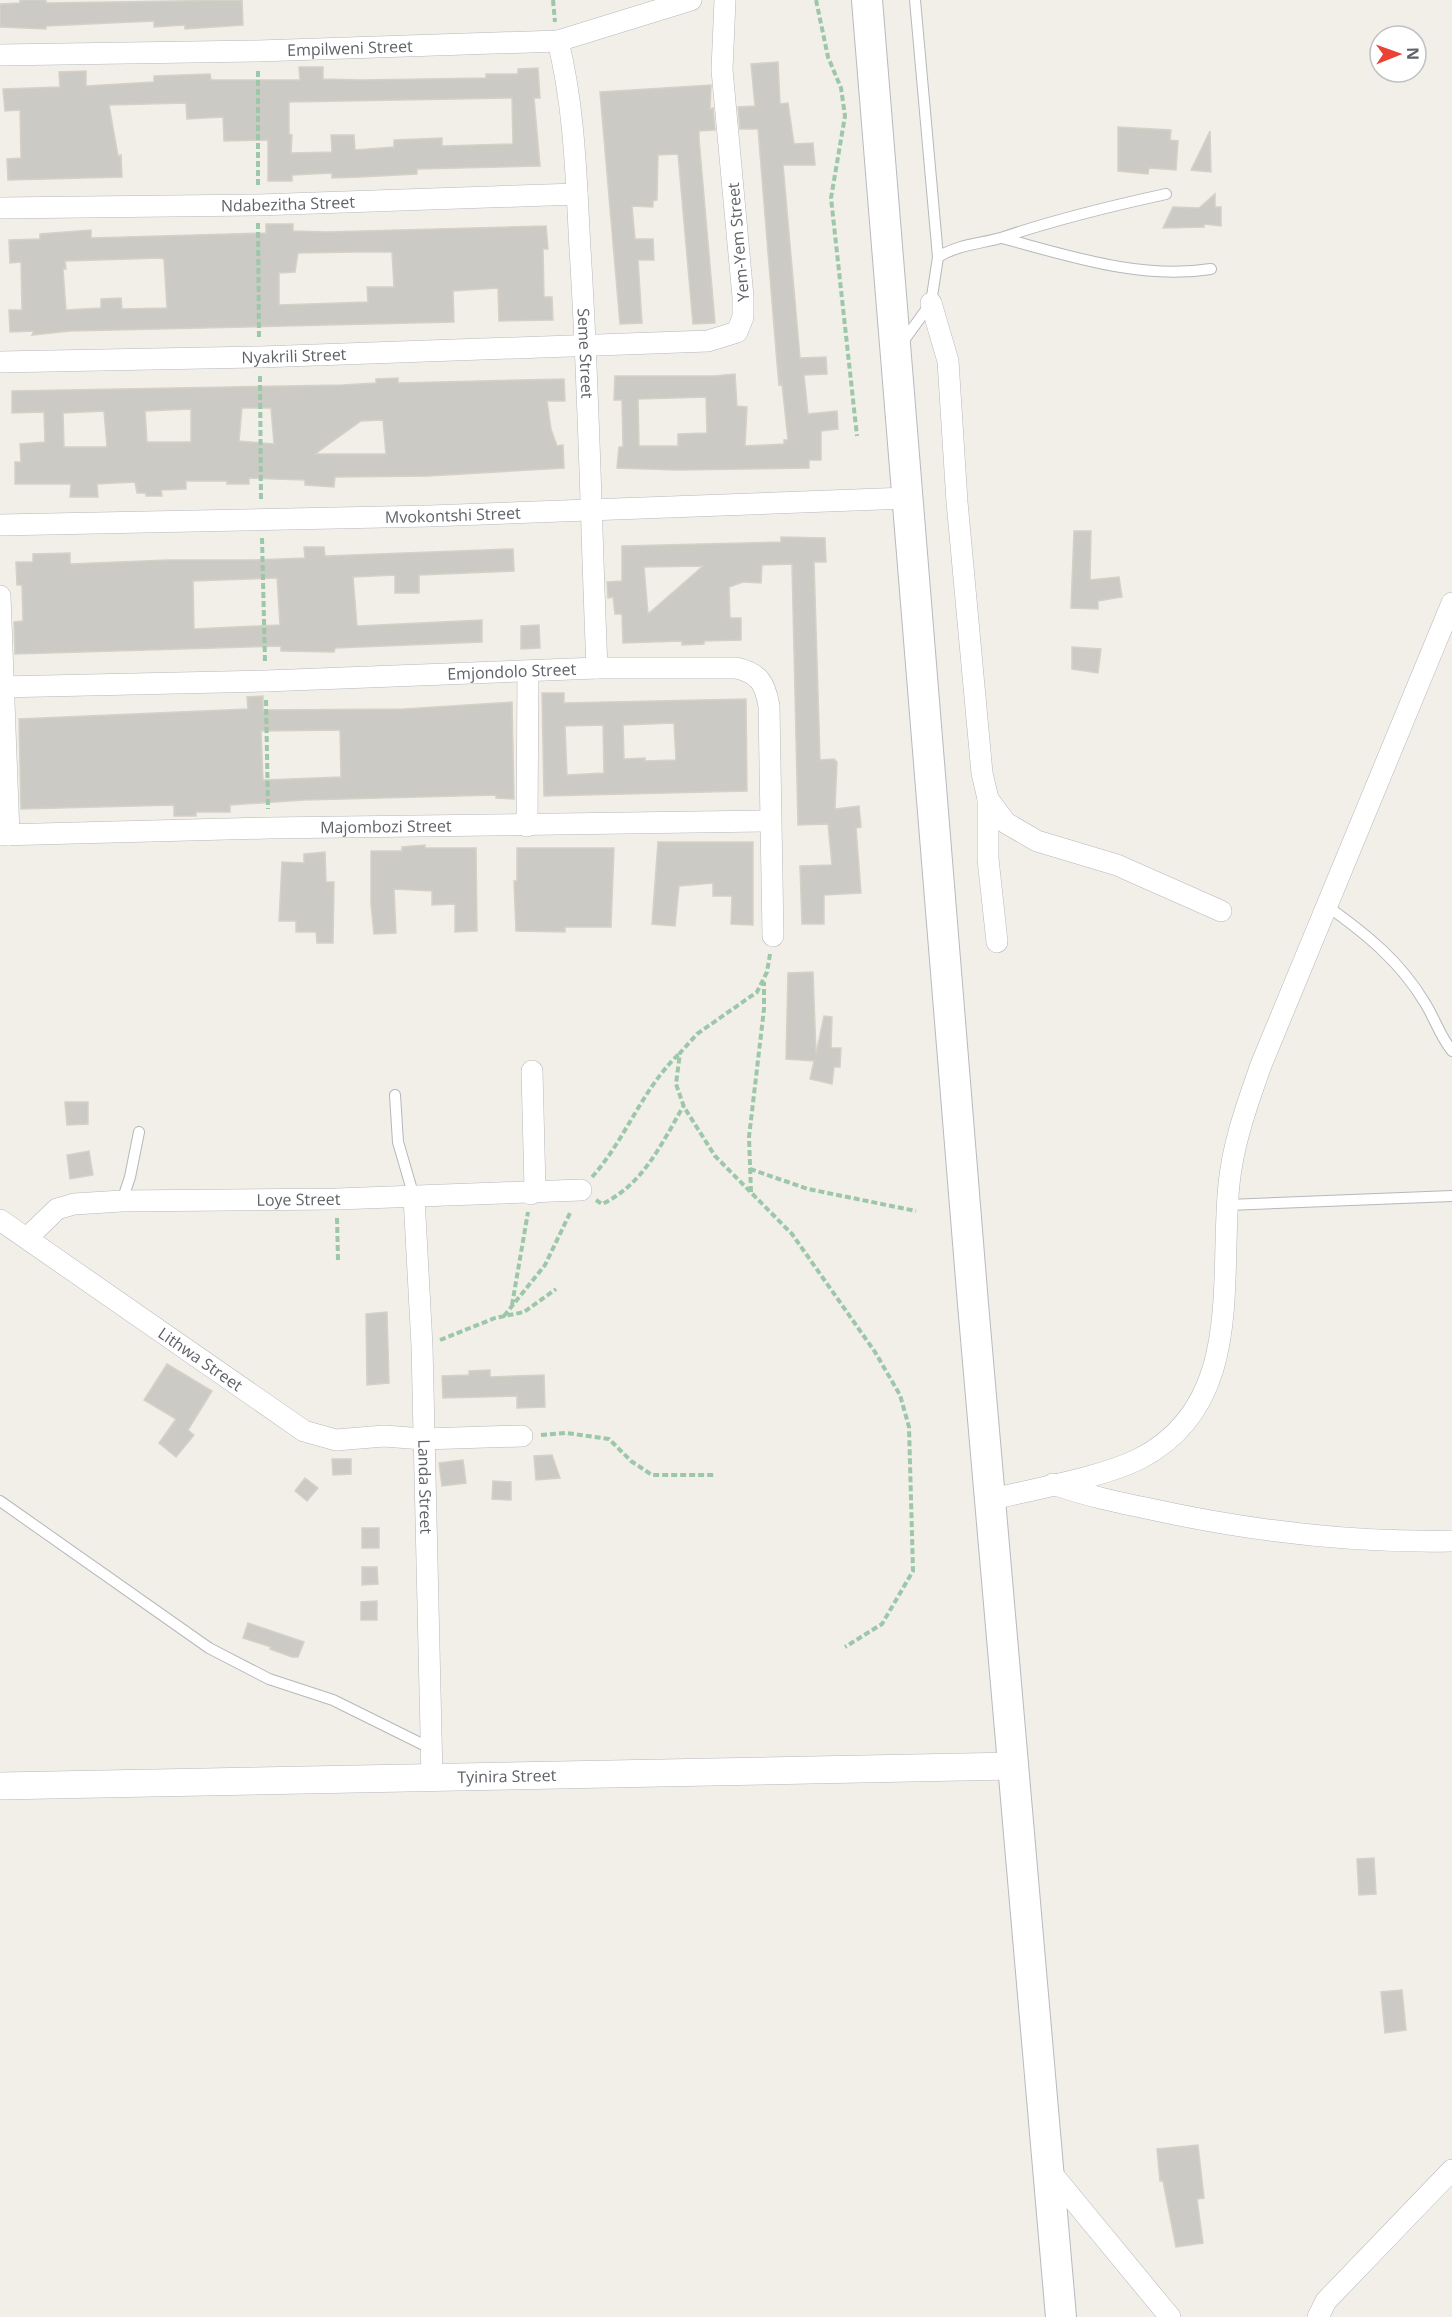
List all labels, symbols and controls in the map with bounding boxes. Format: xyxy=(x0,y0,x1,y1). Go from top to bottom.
north arrow xyxy=(1368,24,1428,84)
street label: Empilweni Street xyxy=(287,35,413,61)
text: N xyxy=(1402,47,1424,60)
street label: Yem-Yem Street xyxy=(722,181,754,302)
street label: Ndabezitha Street xyxy=(221,191,356,216)
street label: Seme Street xyxy=(572,308,598,399)
street label: Nyakrili Street xyxy=(241,343,347,368)
street label: Mvokontshi Street xyxy=(385,502,522,528)
street label: Emjondolo Street xyxy=(447,658,577,685)
street label: Majombozi Street xyxy=(320,814,452,838)
street label: Loye Street xyxy=(256,1188,341,1211)
street label: Lithwa Street xyxy=(154,1322,247,1396)
street label: Landa Street xyxy=(413,1439,437,1535)
street label: Tyinira Street xyxy=(457,1764,557,1788)

